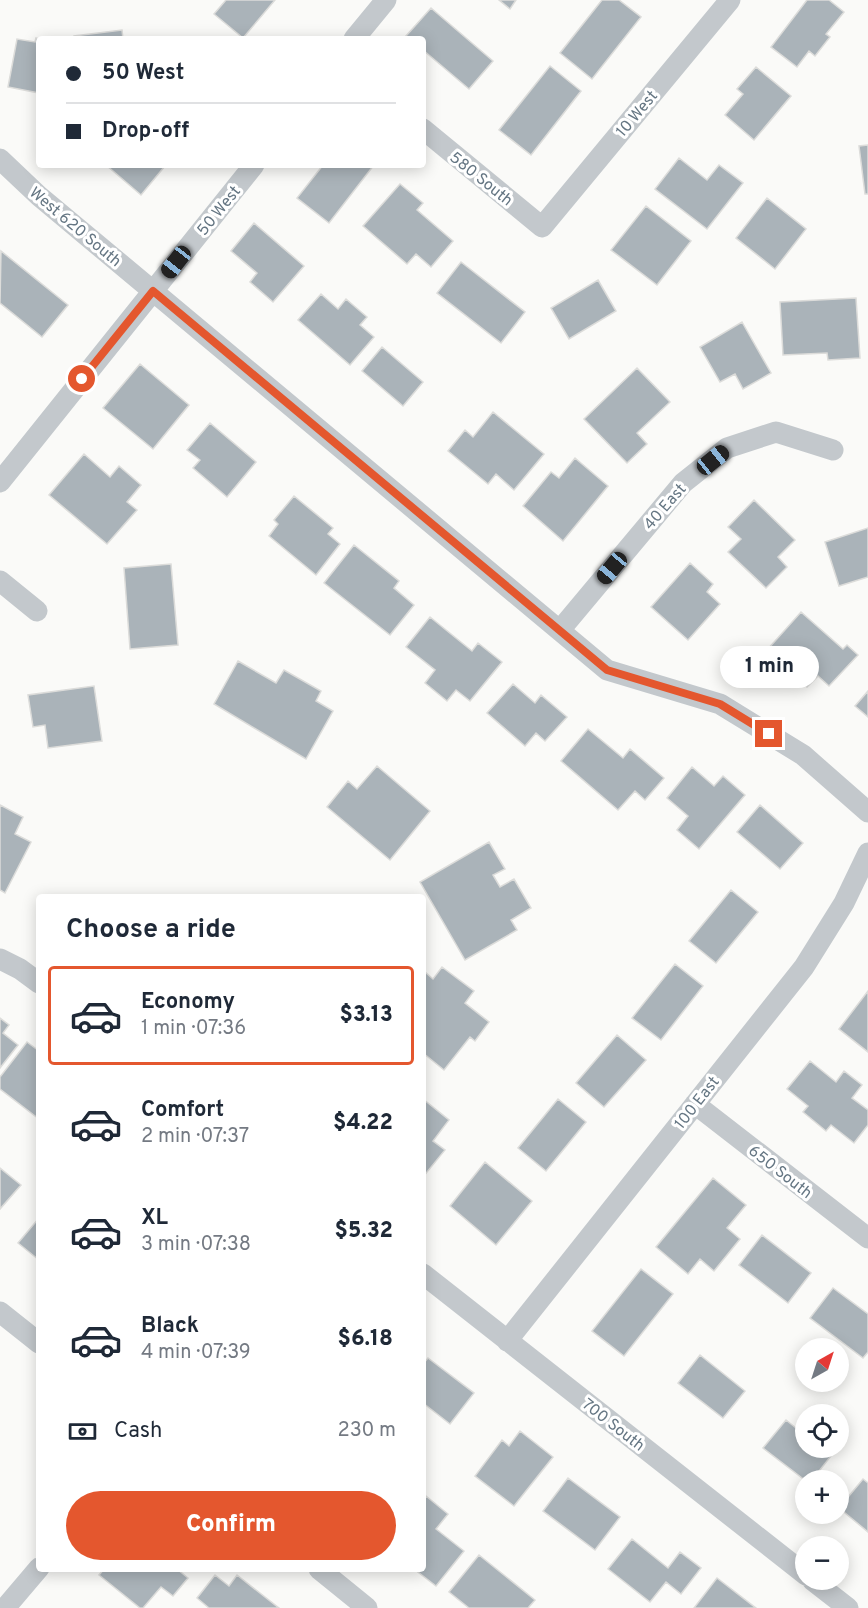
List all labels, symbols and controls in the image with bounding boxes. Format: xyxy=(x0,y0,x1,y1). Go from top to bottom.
text: 50 West xyxy=(102,60,184,87)
street label: 10 West xyxy=(612,87,663,142)
text: Drop-off xyxy=(102,118,189,145)
street label: 580 South xyxy=(445,148,516,211)
street label: 50 West xyxy=(193,182,246,240)
street label: West 620 South xyxy=(25,183,125,272)
car xyxy=(158,242,194,282)
route start xyxy=(68,365,95,392)
car xyxy=(693,442,733,478)
street label: 40 East xyxy=(640,480,691,535)
car xyxy=(594,548,630,588)
callout: 1 min xyxy=(720,647,818,689)
text: 1 min xyxy=(745,654,794,680)
route end xyxy=(755,720,782,747)
text: Choose a ride xyxy=(66,913,236,947)
icon: car xyxy=(69,989,123,1043)
text: Economy xyxy=(141,989,235,1016)
text: $3.13 xyxy=(339,1002,393,1029)
text: 1 min · 07:36 xyxy=(141,1016,246,1042)
street label: 100 East xyxy=(671,1073,724,1134)
icon: car xyxy=(69,1097,123,1151)
text: Comfort xyxy=(141,1097,224,1124)
text: $4.22 xyxy=(333,1110,393,1137)
text: 2 min · 07:37 xyxy=(141,1124,249,1150)
street label: 650 South xyxy=(744,1141,816,1204)
icon: car xyxy=(69,1205,123,1259)
text: XL xyxy=(141,1205,168,1232)
text: $5.32 xyxy=(335,1218,393,1245)
text: 3 min · 07:38 xyxy=(141,1232,251,1258)
icon: car xyxy=(69,1313,123,1367)
text: Black xyxy=(141,1313,199,1340)
text: $6.18 xyxy=(338,1326,393,1353)
north arrow xyxy=(795,1338,849,1392)
map controls xyxy=(795,1338,849,1590)
text: 4 min · 07:39 xyxy=(141,1340,251,1366)
street label: 700 South xyxy=(577,1395,648,1456)
button: locate xyxy=(795,1404,849,1458)
icon: cash xyxy=(66,1415,99,1448)
text: Cash xyxy=(114,1418,163,1445)
text: 230 m xyxy=(337,1418,396,1444)
button: + xyxy=(795,1470,849,1524)
button: Confirm xyxy=(66,1491,396,1560)
button: − xyxy=(795,1536,849,1590)

